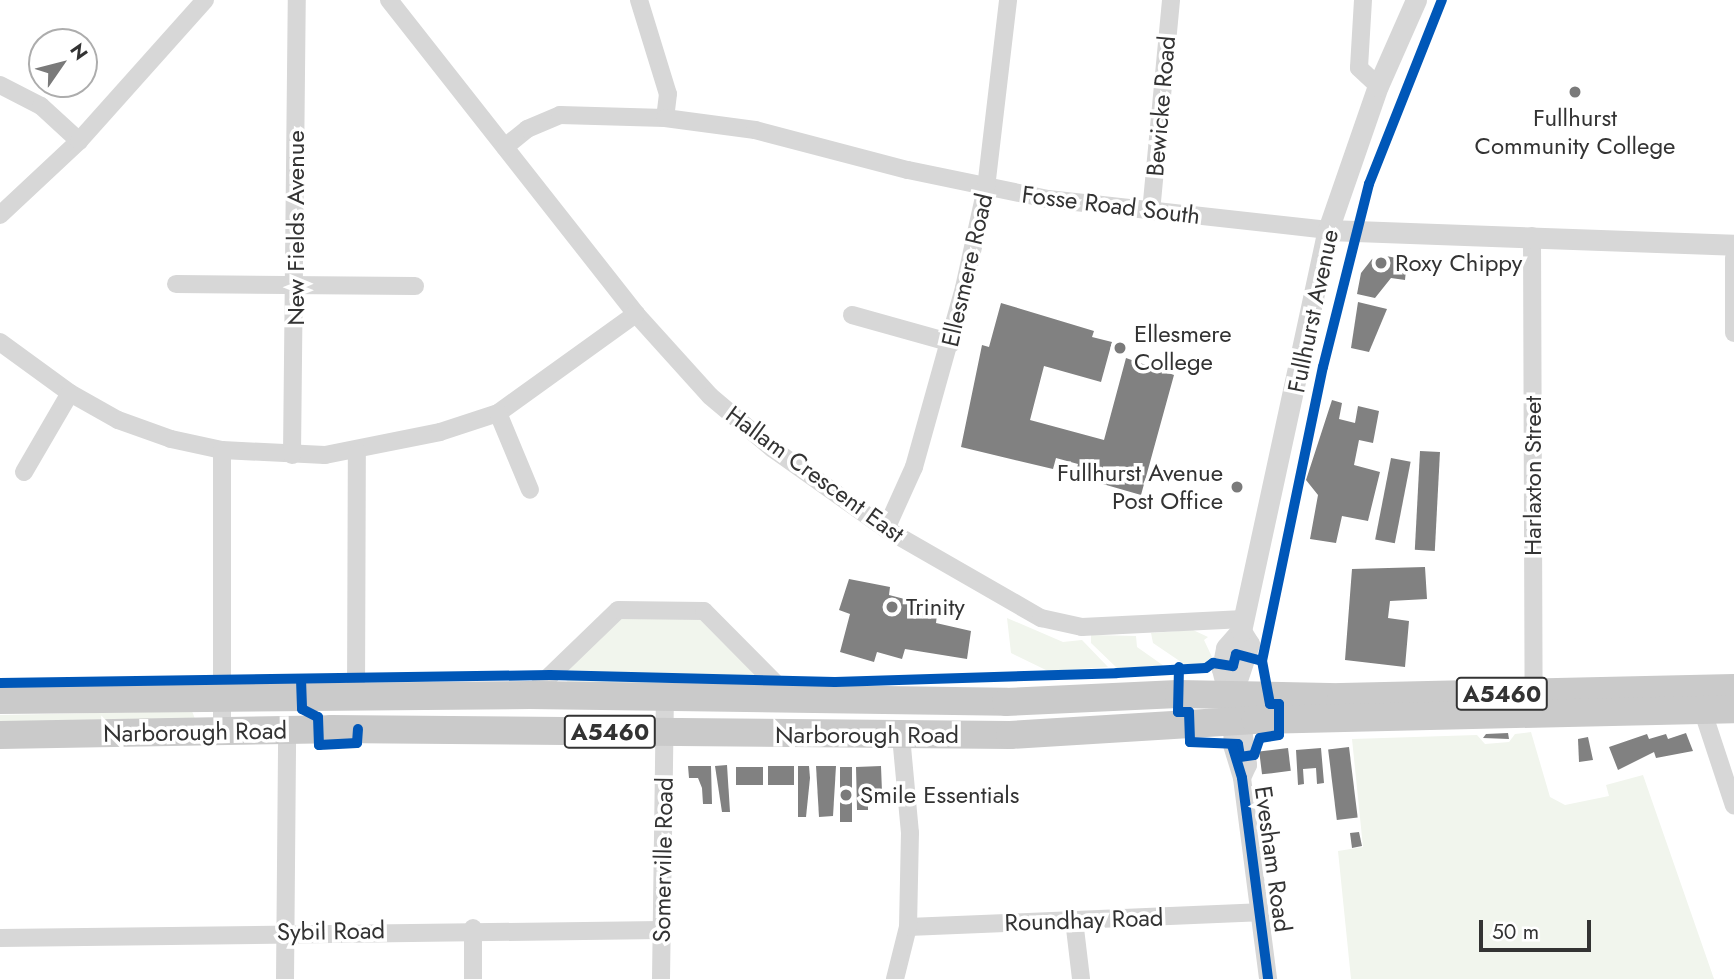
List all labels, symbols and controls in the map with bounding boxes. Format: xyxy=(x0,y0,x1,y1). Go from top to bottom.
north arrow xyxy=(28,28,98,98)
street label: Bewicke Road xyxy=(1141,35,1181,177)
text: N xyxy=(64,38,94,66)
marker: Fullhurst Community College xyxy=(1567,84,1583,100)
place label: Fullhurst Community College xyxy=(1475,104,1675,160)
street label: New Fields Avenue xyxy=(282,130,310,326)
street label: Fosse Road South xyxy=(1020,180,1202,230)
street label: Ellesmere Road xyxy=(935,190,999,350)
street label: Fullhurst Avenue xyxy=(1282,227,1344,395)
place label: Roxy Chippy xyxy=(1395,249,1522,277)
marker: Roxy Chippy xyxy=(1373,255,1389,271)
place label: Ellesmere College xyxy=(1134,320,1232,376)
marker: Ellesmere College xyxy=(1112,340,1128,356)
street label: Harlaxton Street xyxy=(1519,396,1547,556)
street label: Hallam Crescent East xyxy=(720,400,910,548)
place label: Fullhurst Avenue Post Office xyxy=(1057,459,1223,515)
marker: Fullhurst Avenue Post Office xyxy=(1229,479,1245,495)
place label: Trinity xyxy=(906,593,965,621)
marker: Trinity xyxy=(884,599,900,615)
road number: A5460 xyxy=(1455,674,1549,714)
road number: A5460 xyxy=(563,712,657,752)
street label: Narborough Road xyxy=(103,716,287,748)
street label: Narborough Road xyxy=(775,721,959,749)
street label: Somerville Road xyxy=(647,777,679,943)
place label: Smile Essentials xyxy=(860,781,1019,809)
street label: Evesham Road xyxy=(1248,784,1298,934)
marker: Smile Essentials xyxy=(838,787,854,803)
street label: Roundhay Road xyxy=(1004,903,1164,937)
scale bar xyxy=(1482,906,1594,950)
street label: Sybil Road xyxy=(277,916,385,946)
text: 50 m xyxy=(1492,917,1539,947)

